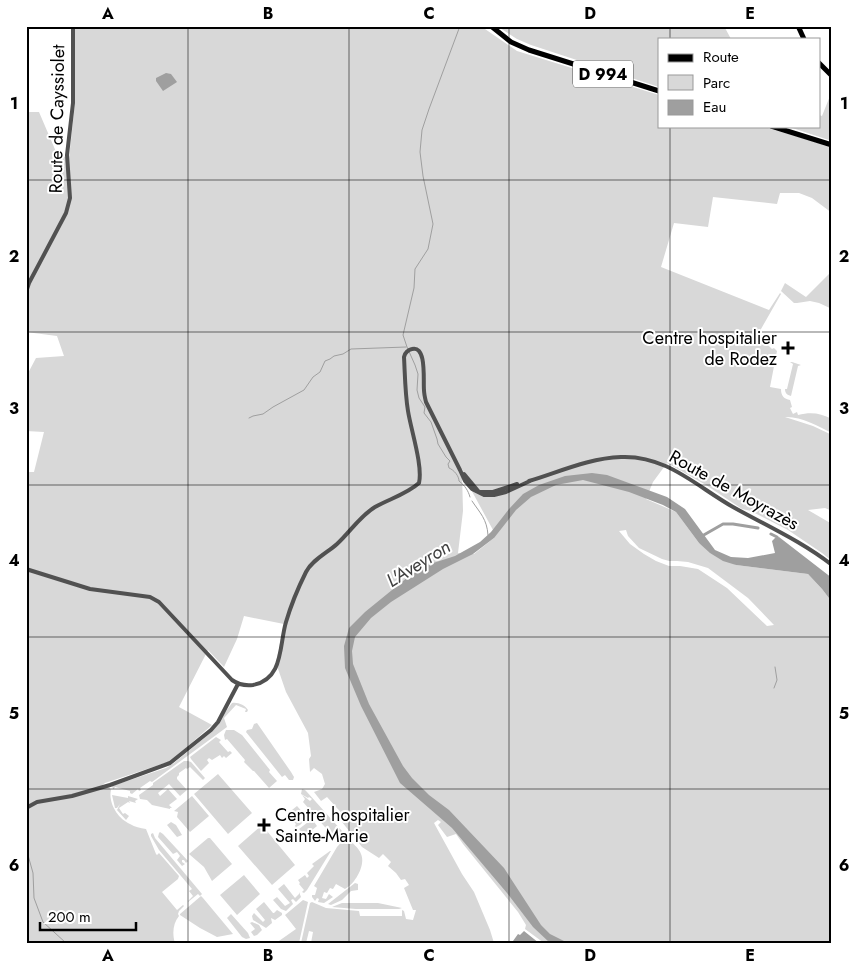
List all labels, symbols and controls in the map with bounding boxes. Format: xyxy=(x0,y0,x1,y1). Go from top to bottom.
text: A xyxy=(101,2,114,25)
text: B xyxy=(263,2,273,25)
text: C xyxy=(423,2,435,25)
text: D xyxy=(584,2,596,25)
text: E xyxy=(745,2,755,25)
legend xyxy=(658,38,820,128)
street label: Route de Cayssiolet xyxy=(43,44,71,194)
text: Route xyxy=(703,46,739,68)
road number: D 994 xyxy=(573,61,633,88)
text: Parc xyxy=(703,72,730,94)
text: 1 xyxy=(10,92,18,115)
text: 1 xyxy=(840,92,848,115)
text: Eau xyxy=(703,96,726,118)
text: 2 xyxy=(9,245,19,268)
text: 2 xyxy=(839,245,849,268)
place label: Centre hospitalier de Rodez xyxy=(642,325,778,372)
marker: Centre hospitalier de Rodez xyxy=(781,341,795,355)
text: 3 xyxy=(9,397,19,420)
text: 3 xyxy=(839,397,849,420)
street label: Route de Moyrazès xyxy=(664,444,804,536)
water label: L'Aveyron xyxy=(381,533,456,594)
text: 4 xyxy=(8,549,20,572)
text: 4 xyxy=(838,549,850,572)
text: 5 xyxy=(9,702,19,725)
text: 5 xyxy=(839,702,849,725)
place label: Centre hospitalier Sainte-Marie xyxy=(275,802,410,849)
marker: Centre hospitalier Sainte-Marie xyxy=(257,818,271,832)
text: 6 xyxy=(9,854,19,877)
text: 6 xyxy=(839,854,849,877)
scale bar xyxy=(40,899,136,931)
text: 200 m xyxy=(48,906,91,928)
text: A xyxy=(101,944,114,967)
text: B xyxy=(263,944,273,967)
text: C xyxy=(423,944,435,967)
text: D xyxy=(584,944,596,967)
text: E xyxy=(745,944,755,967)

